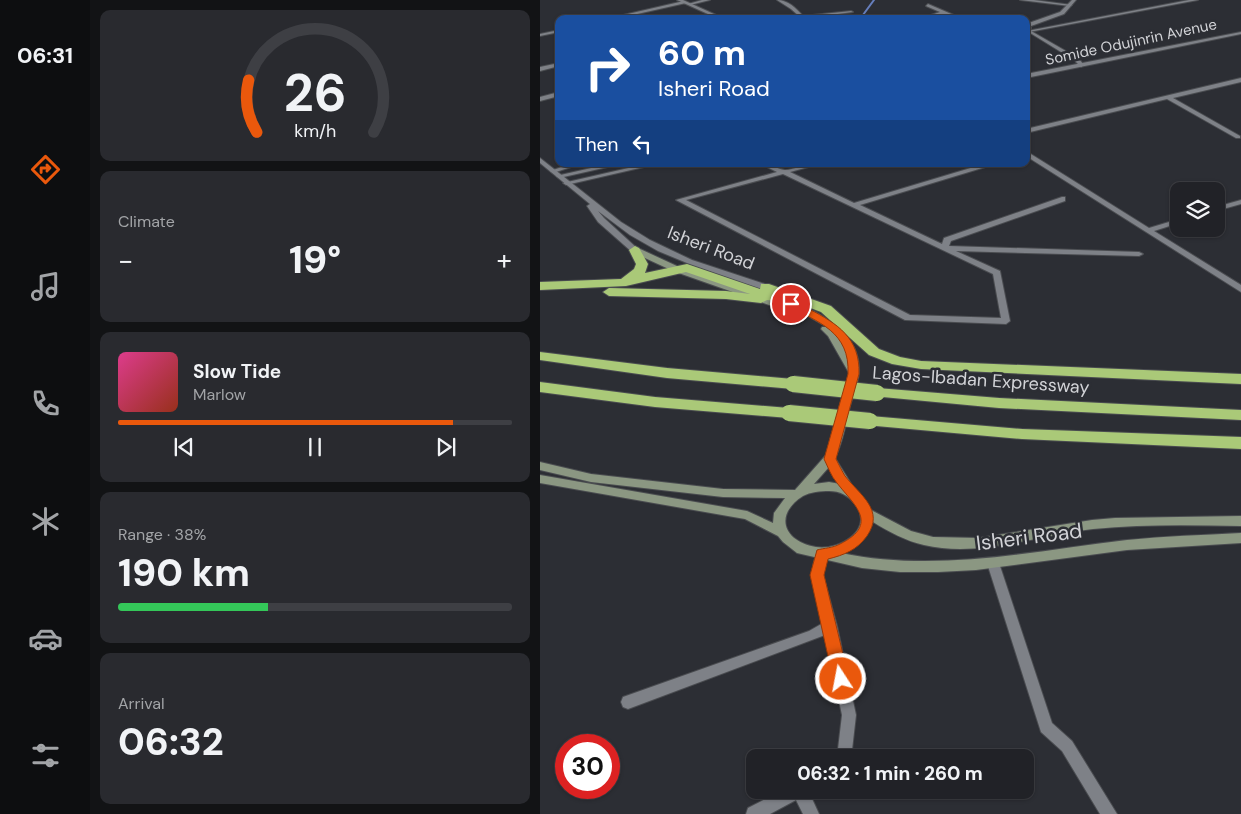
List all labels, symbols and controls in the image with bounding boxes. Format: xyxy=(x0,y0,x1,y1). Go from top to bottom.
street label: Somide Odujinrin Avenue xyxy=(1043,14,1219,70)
text: 60 m xyxy=(658,30,746,76)
icon: right xyxy=(575,35,640,100)
text: 06:31 xyxy=(17,41,73,70)
text: 26 xyxy=(284,59,346,127)
text: Isheri Road xyxy=(658,74,770,103)
text: km/h xyxy=(294,119,336,143)
icon: left xyxy=(628,130,656,158)
text: Then xyxy=(575,132,618,157)
icon: directions xyxy=(28,152,63,187)
map controls xyxy=(1170,182,1225,237)
button: layers xyxy=(1170,182,1225,237)
text: Climate xyxy=(118,211,175,232)
street label: Isheri Road xyxy=(664,220,758,276)
text: 19° xyxy=(289,235,341,285)
text: − xyxy=(118,242,133,279)
text: + xyxy=(497,242,512,279)
icon: music xyxy=(28,269,63,304)
pin xyxy=(770,283,812,325)
icon: arrive xyxy=(777,290,805,318)
text: Slow Tide xyxy=(193,359,281,384)
street label: Lagos-Ibadan Expressway xyxy=(872,360,1090,400)
text: Marlow xyxy=(193,384,246,405)
icon: phone xyxy=(28,386,63,421)
icon: previous xyxy=(170,433,198,461)
icon: pause xyxy=(301,433,329,461)
icon: next xyxy=(432,433,460,461)
icon: climate xyxy=(28,504,63,539)
street label: Isheri Road xyxy=(974,517,1084,557)
text: Range · 38% xyxy=(118,524,206,545)
text: 190 km xyxy=(118,548,250,598)
icon: car xyxy=(28,621,63,656)
position arrow xyxy=(814,652,866,704)
text: Arrival xyxy=(118,693,165,714)
text: 06:32 xyxy=(118,717,224,767)
speed limit sign: 30 xyxy=(555,734,620,799)
icon: filters xyxy=(28,738,63,773)
text: 06:32 · 1 min · 260 m xyxy=(797,761,983,786)

